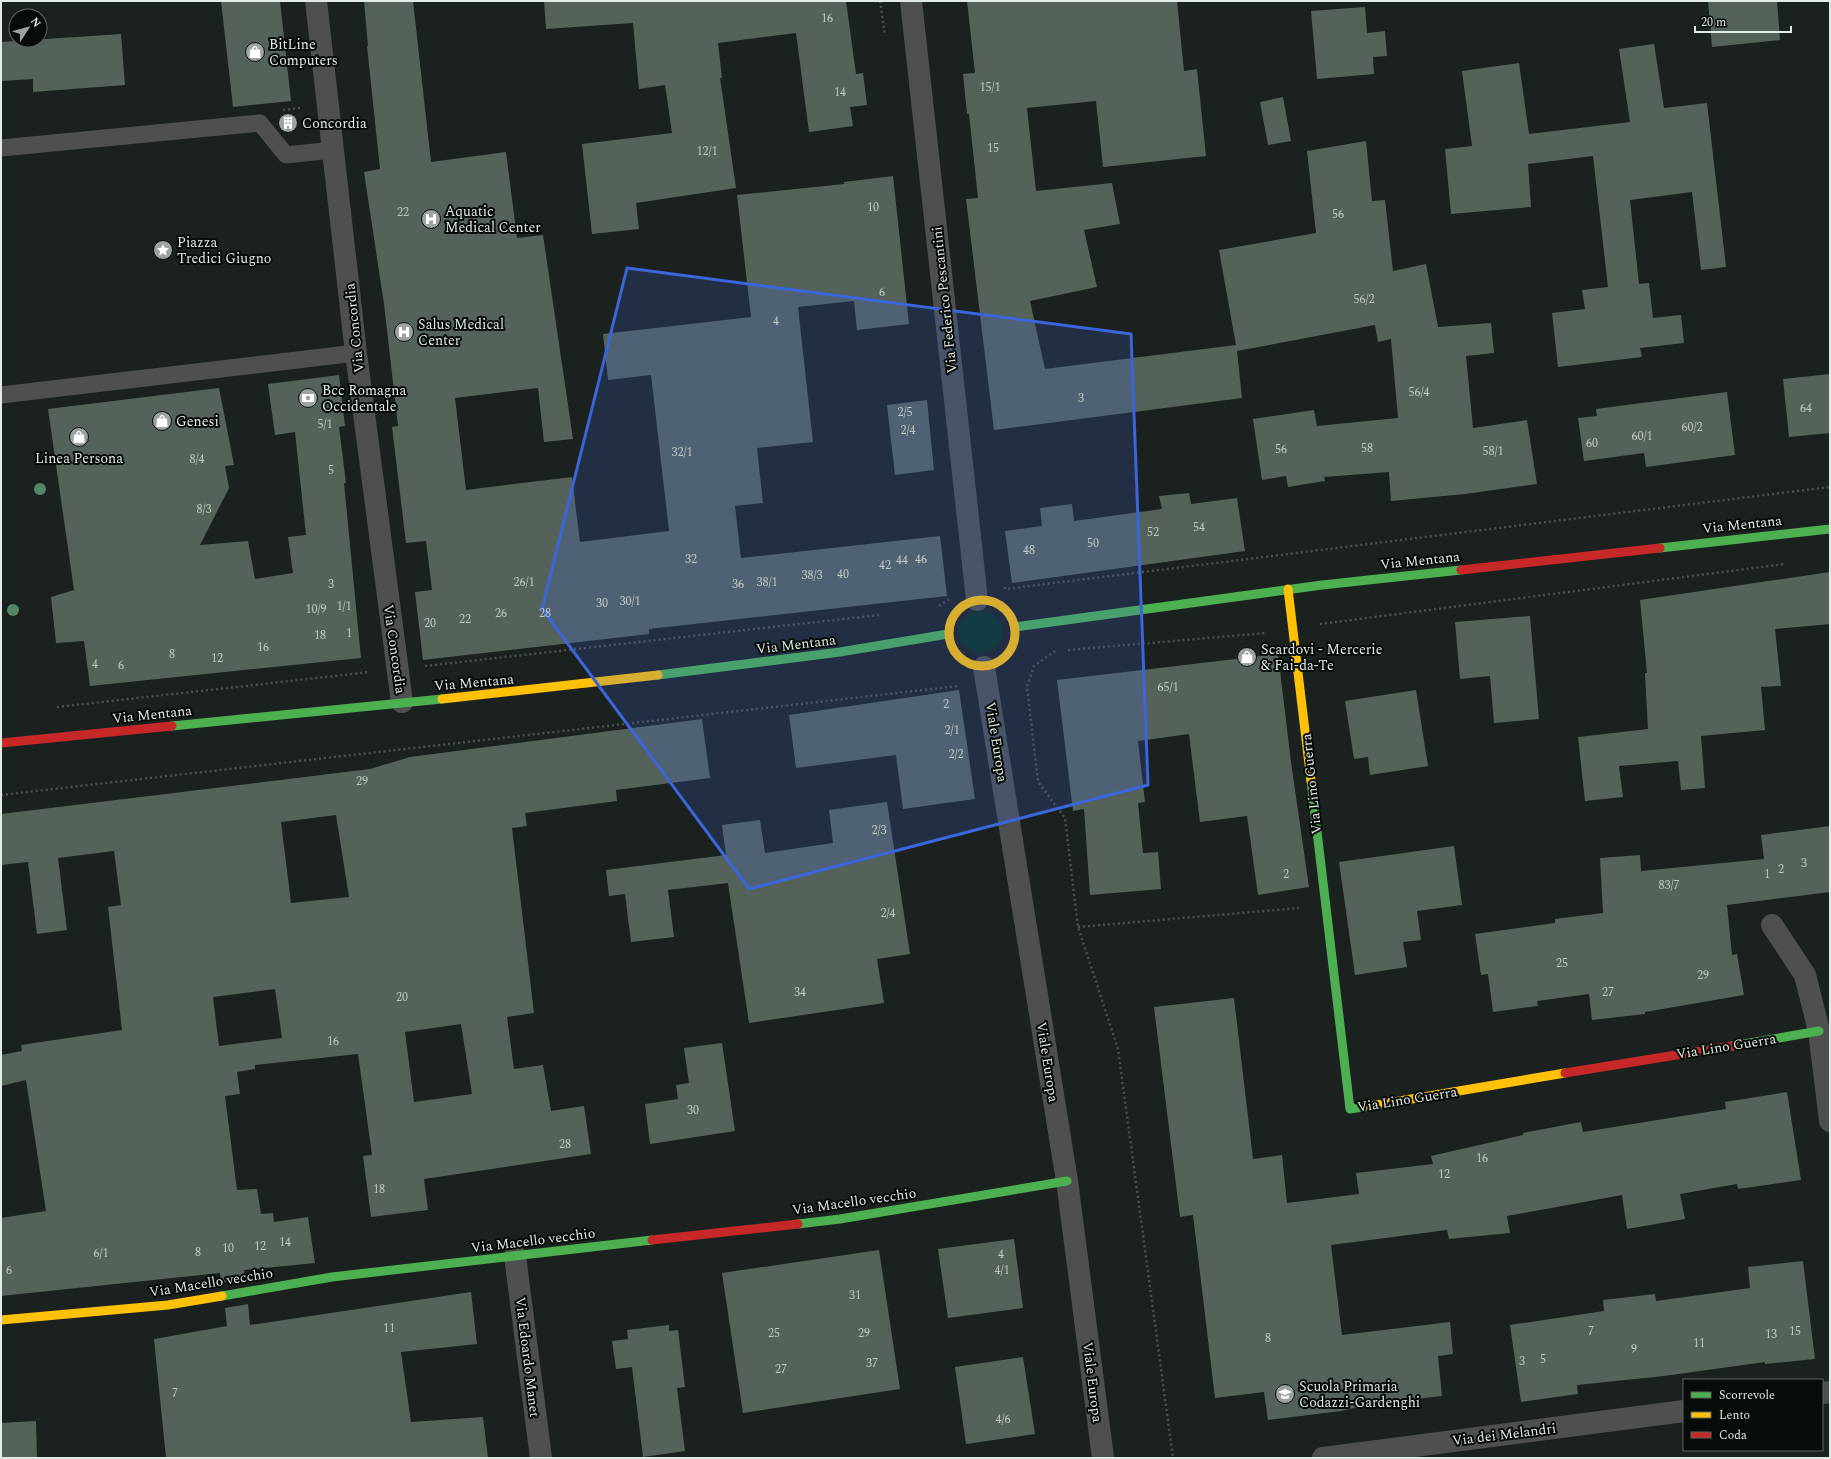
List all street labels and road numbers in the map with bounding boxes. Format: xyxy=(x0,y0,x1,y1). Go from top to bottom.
street label: Via Federico Pescantini xyxy=(926,226,963,374)
street label: Via Concordia xyxy=(339,282,370,374)
street label: Via Mentana xyxy=(1701,510,1783,539)
street label: Via Mentana xyxy=(1379,546,1461,575)
street label: Via Concordia xyxy=(378,603,411,695)
street label: Via Mentana xyxy=(755,629,837,660)
street label: Via Mentana xyxy=(433,669,515,696)
street label: Via Mentana xyxy=(111,700,193,729)
street label: Viale Europa xyxy=(980,700,1013,784)
street label: Via Lino Guerra xyxy=(1296,732,1327,835)
street label: Viale Europa xyxy=(1031,1020,1064,1104)
street label: Via Lino Guerra xyxy=(1675,1028,1778,1065)
street label: Via Lino Guerra xyxy=(1356,1081,1459,1118)
street label: Via Macello vecchio xyxy=(791,1182,917,1221)
street label: Via Macello vecchio xyxy=(470,1222,596,1259)
street label: Via Macello vecchio xyxy=(148,1262,274,1303)
street label: Via Edoardo Manet xyxy=(510,1296,545,1418)
street label: Viale Europa xyxy=(1077,1341,1108,1424)
street label: Via dei Melandri xyxy=(1451,1418,1557,1451)

